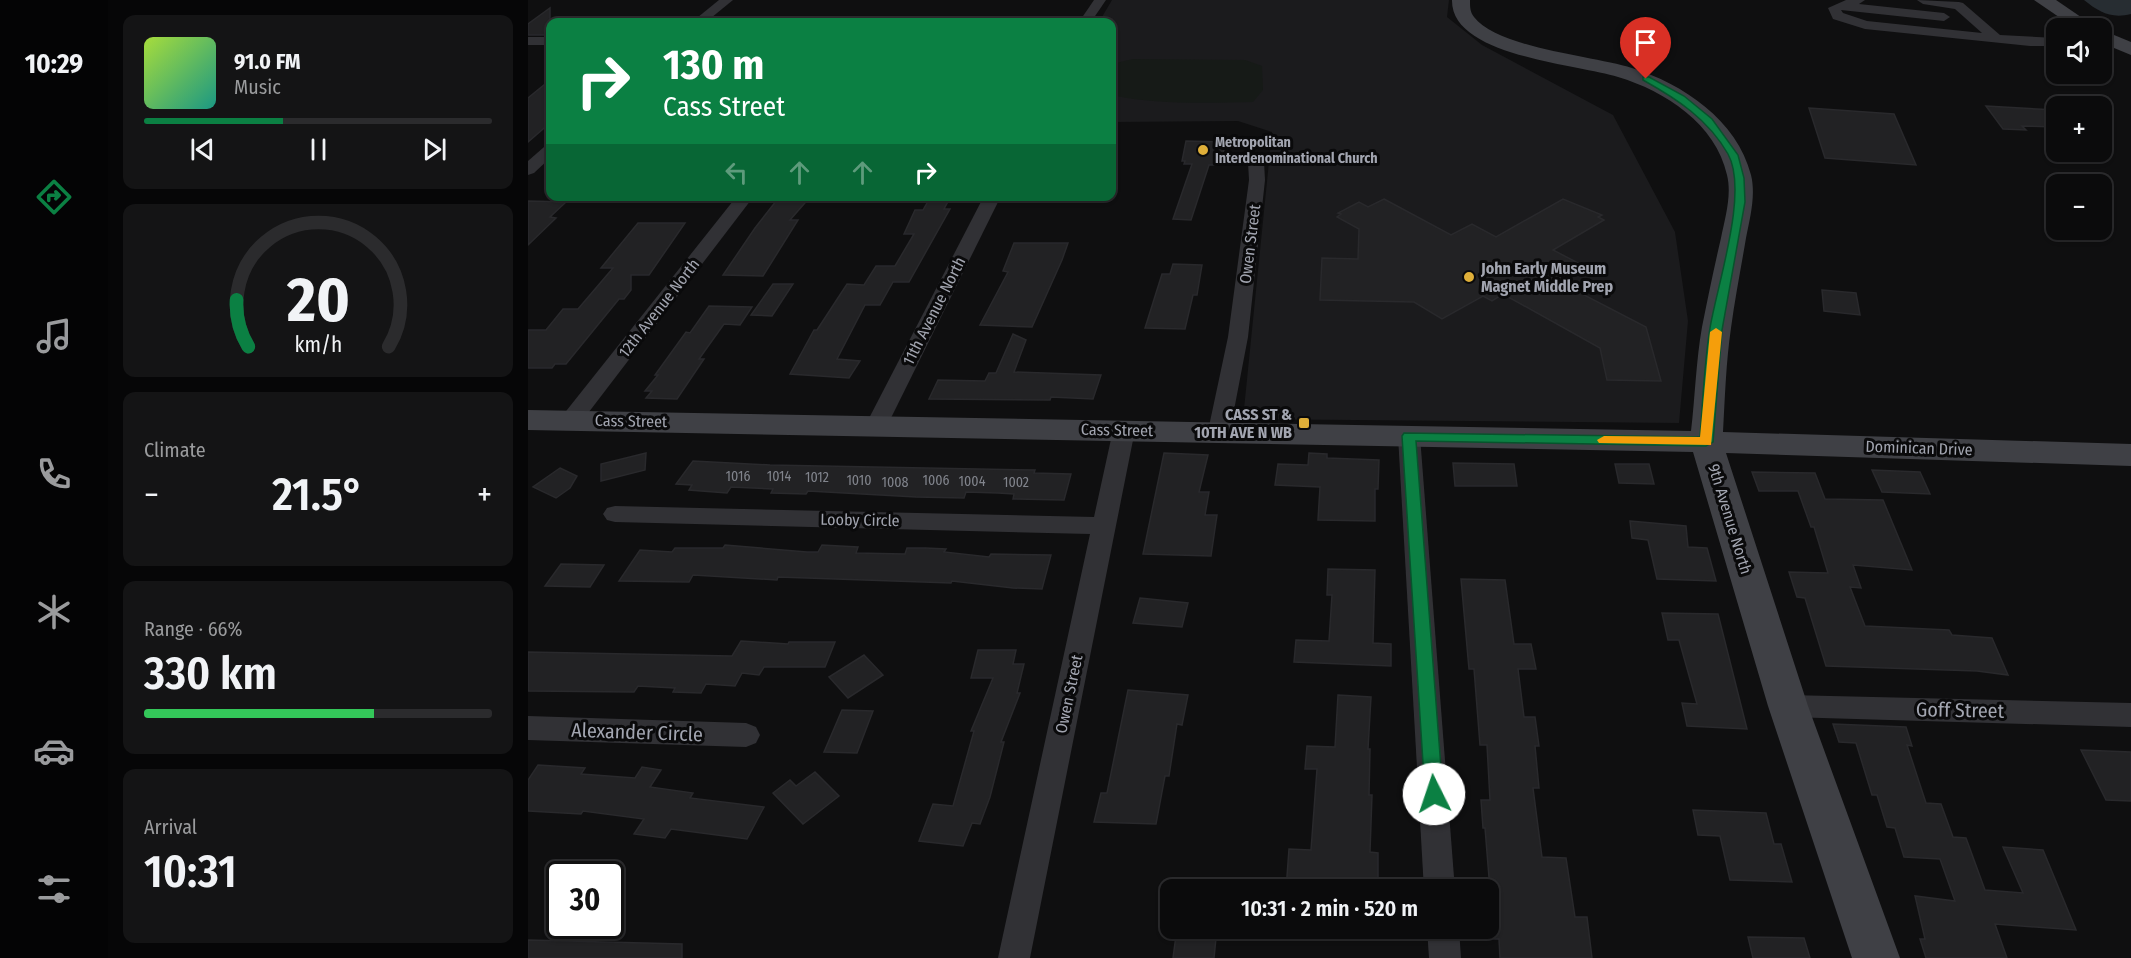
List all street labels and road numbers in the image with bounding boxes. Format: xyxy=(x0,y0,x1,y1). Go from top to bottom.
street label: Owen Street xyxy=(1236,202,1264,285)
street label: 11th Avenue North xyxy=(899,254,969,368)
street label: 12th Avenue North xyxy=(615,255,703,361)
street label: Cass Street xyxy=(595,411,668,431)
street label: Cass Street xyxy=(1081,420,1154,440)
street label: Dominican Drive xyxy=(1865,437,1973,459)
street label: 9th Avenue North xyxy=(1704,462,1756,576)
street label: Looby Circle xyxy=(820,510,900,530)
street label: Owen Street xyxy=(1051,652,1087,735)
street label: Goff Street xyxy=(1916,697,2005,723)
street label: Alexander Circle xyxy=(571,718,703,746)

